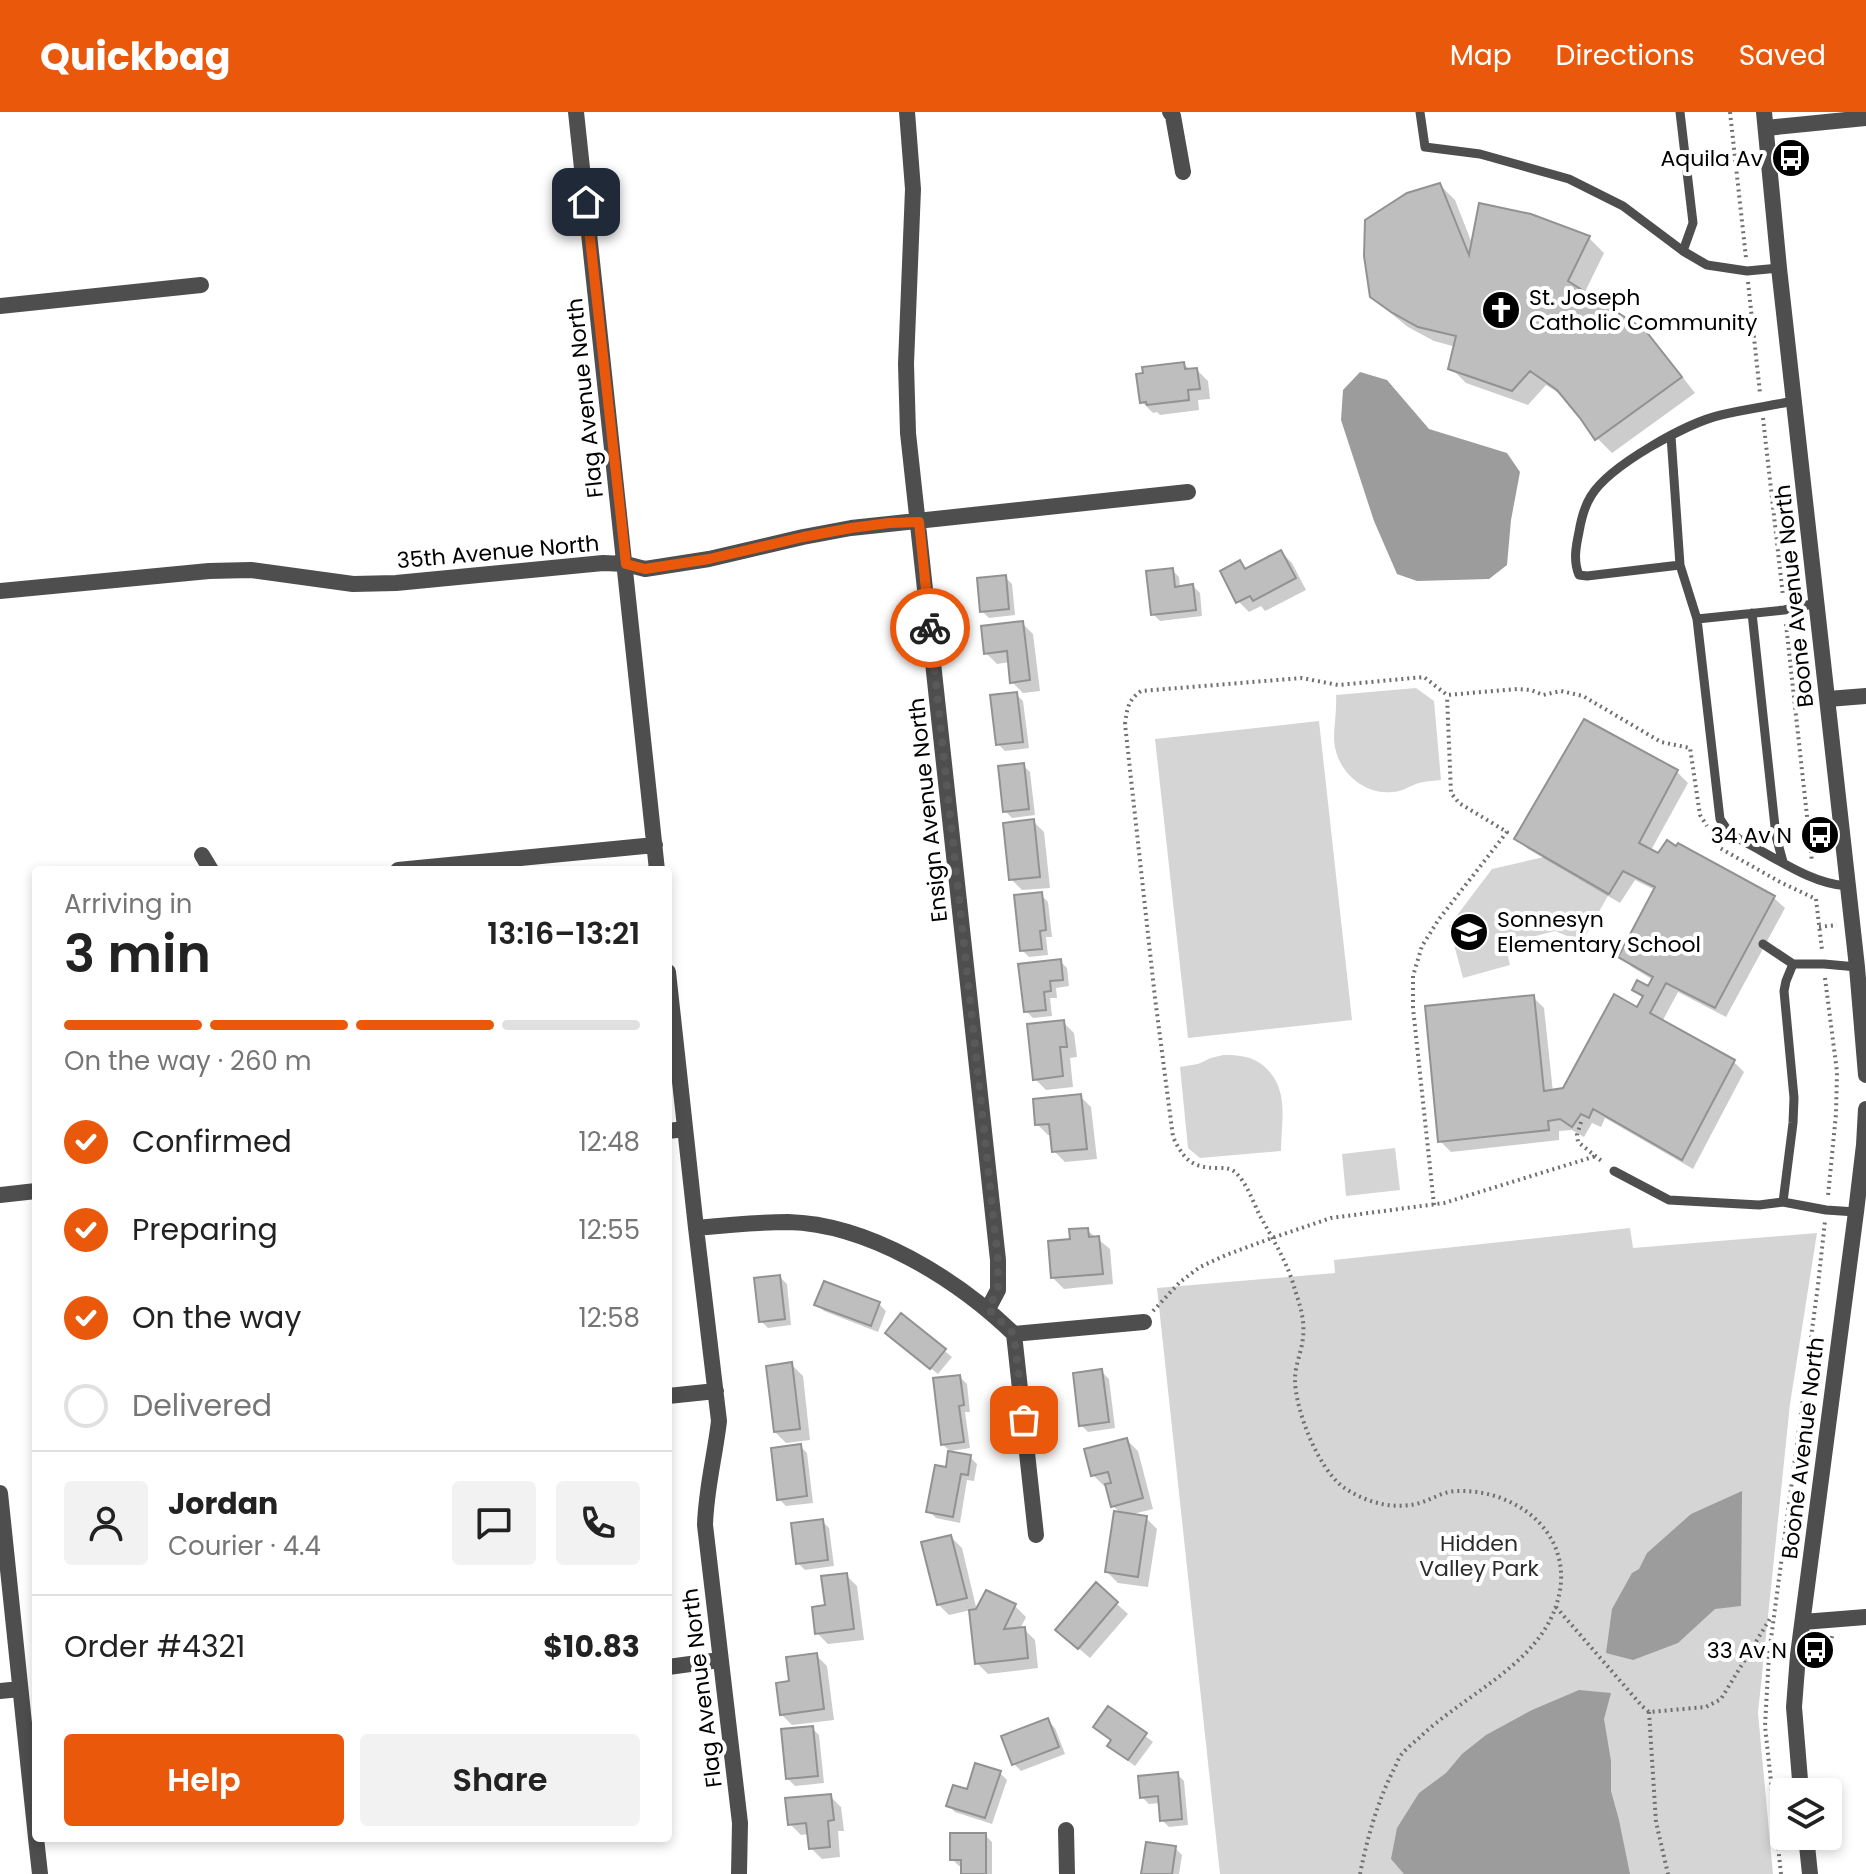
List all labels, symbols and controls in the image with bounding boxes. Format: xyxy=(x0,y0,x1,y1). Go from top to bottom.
text: Quickbag xyxy=(40,30,231,83)
text: Map xyxy=(1450,36,1512,75)
text: Directions xyxy=(1556,36,1695,75)
text: Saved xyxy=(1739,36,1826,75)
bus stop icon: Aquila Av xyxy=(1770,137,1812,179)
place label: Aquila Av xyxy=(1660,143,1764,174)
pin xyxy=(552,168,620,236)
icon: home xyxy=(564,180,608,224)
place label: St. Joseph Catholic Community xyxy=(1529,282,1758,338)
church icon: St. Joseph Catholic Community xyxy=(1480,289,1522,331)
street label: Flag Avenue North xyxy=(559,297,611,499)
street label: Boone Avenue North xyxy=(1767,483,1821,709)
street label: 35th Avenue North xyxy=(396,528,600,576)
courier xyxy=(890,588,970,668)
icon: bike xyxy=(908,606,952,650)
street label: Ensign Avenue North xyxy=(901,696,955,924)
bus stop icon: 34 Av N xyxy=(1799,814,1841,856)
place label: 34 Av N xyxy=(1711,820,1792,851)
text: Arriving in xyxy=(64,886,193,922)
place label: Sonnesyn Elementary School xyxy=(1497,904,1701,960)
school or university icon: Sonnesyn Elementary School xyxy=(1448,911,1490,953)
text: 13:16–13:21 xyxy=(487,912,640,955)
text: 3 min xyxy=(64,917,211,990)
text: On the way · 260 m xyxy=(64,1043,312,1079)
icon: check xyxy=(64,1120,108,1164)
text: Confirmed xyxy=(132,1120,292,1163)
text: 12:48 xyxy=(578,1124,640,1160)
icon: check xyxy=(64,1208,108,1252)
text: Preparing xyxy=(132,1208,278,1251)
text: 12:55 xyxy=(579,1212,640,1248)
icon: check xyxy=(64,1296,108,1340)
text: On the way xyxy=(132,1296,301,1339)
text: 12:58 xyxy=(578,1300,640,1336)
street label: Boone Avenue North xyxy=(1774,1335,1832,1561)
text: Delivered xyxy=(132,1384,272,1427)
pin xyxy=(990,1386,1058,1454)
icon: bag xyxy=(1002,1398,1046,1442)
button: person xyxy=(64,1481,148,1565)
button: chat xyxy=(452,1481,536,1565)
button: phone xyxy=(556,1481,640,1565)
text: Jordan xyxy=(168,1482,278,1525)
text: Courier · 4.4 xyxy=(168,1528,321,1564)
park label: Hidden Valley Park xyxy=(1419,1528,1539,1584)
street label: Flag Avenue North xyxy=(674,1587,730,1789)
text: Order #4321 xyxy=(64,1625,245,1668)
text: $10.83 xyxy=(543,1625,640,1668)
bus stop icon: 33 Av N xyxy=(1794,1629,1836,1671)
place label: 33 Av N xyxy=(1707,1635,1787,1666)
button: Help xyxy=(64,1734,344,1826)
button: Share xyxy=(360,1734,640,1826)
map controls xyxy=(1770,1778,1842,1850)
button: layers xyxy=(1770,1778,1842,1850)

